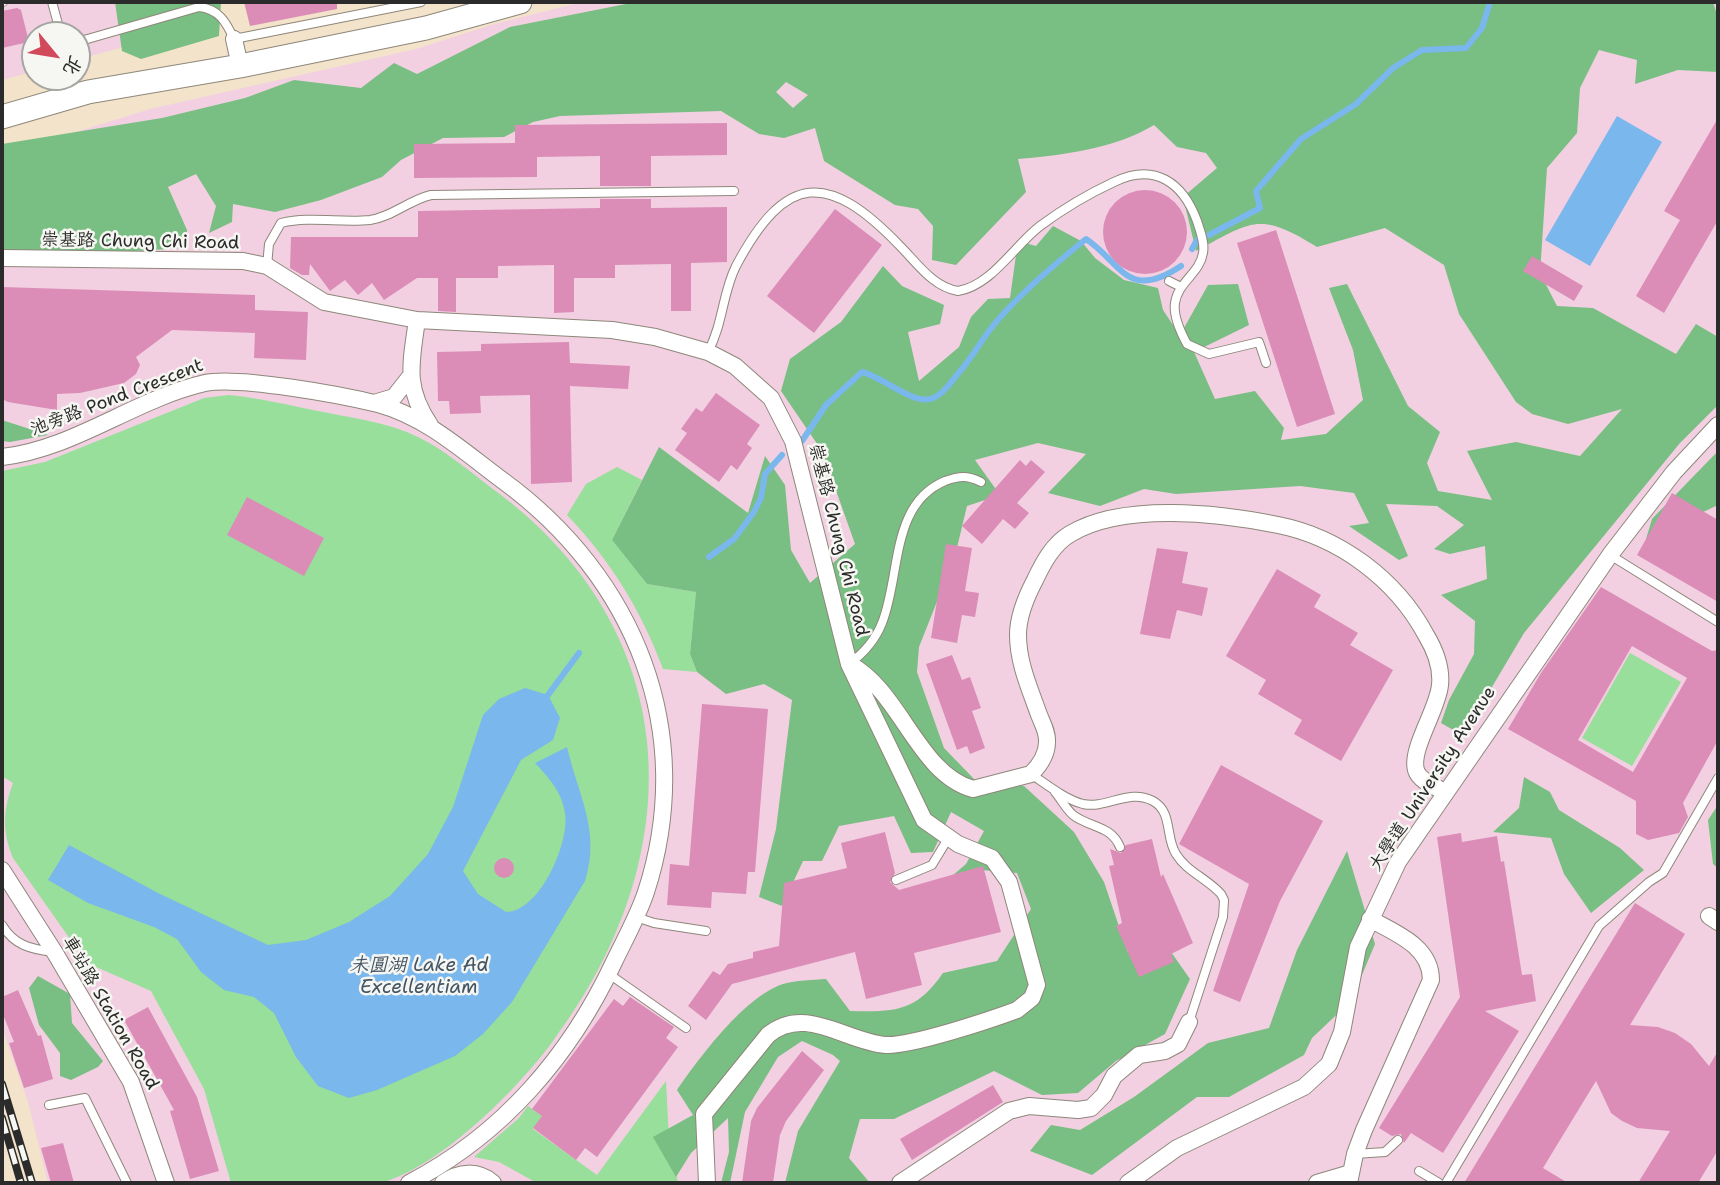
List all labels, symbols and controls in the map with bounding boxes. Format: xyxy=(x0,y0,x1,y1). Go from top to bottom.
north arrow xyxy=(21,21,91,91)
text: 北 xyxy=(57,51,88,80)
street label: 崇基路 Chung Chi Road xyxy=(41,229,239,255)
street label: 池旁路 Pond Crescent xyxy=(28,355,206,441)
street label: 崇基路 Chung Chi Road xyxy=(804,441,872,639)
street label: 大學道 University Avenue xyxy=(1365,683,1501,875)
street label: 車站路 Station Road xyxy=(57,932,163,1094)
water label: 未圓湖 Lake Ad Excellentiam xyxy=(349,955,489,999)

